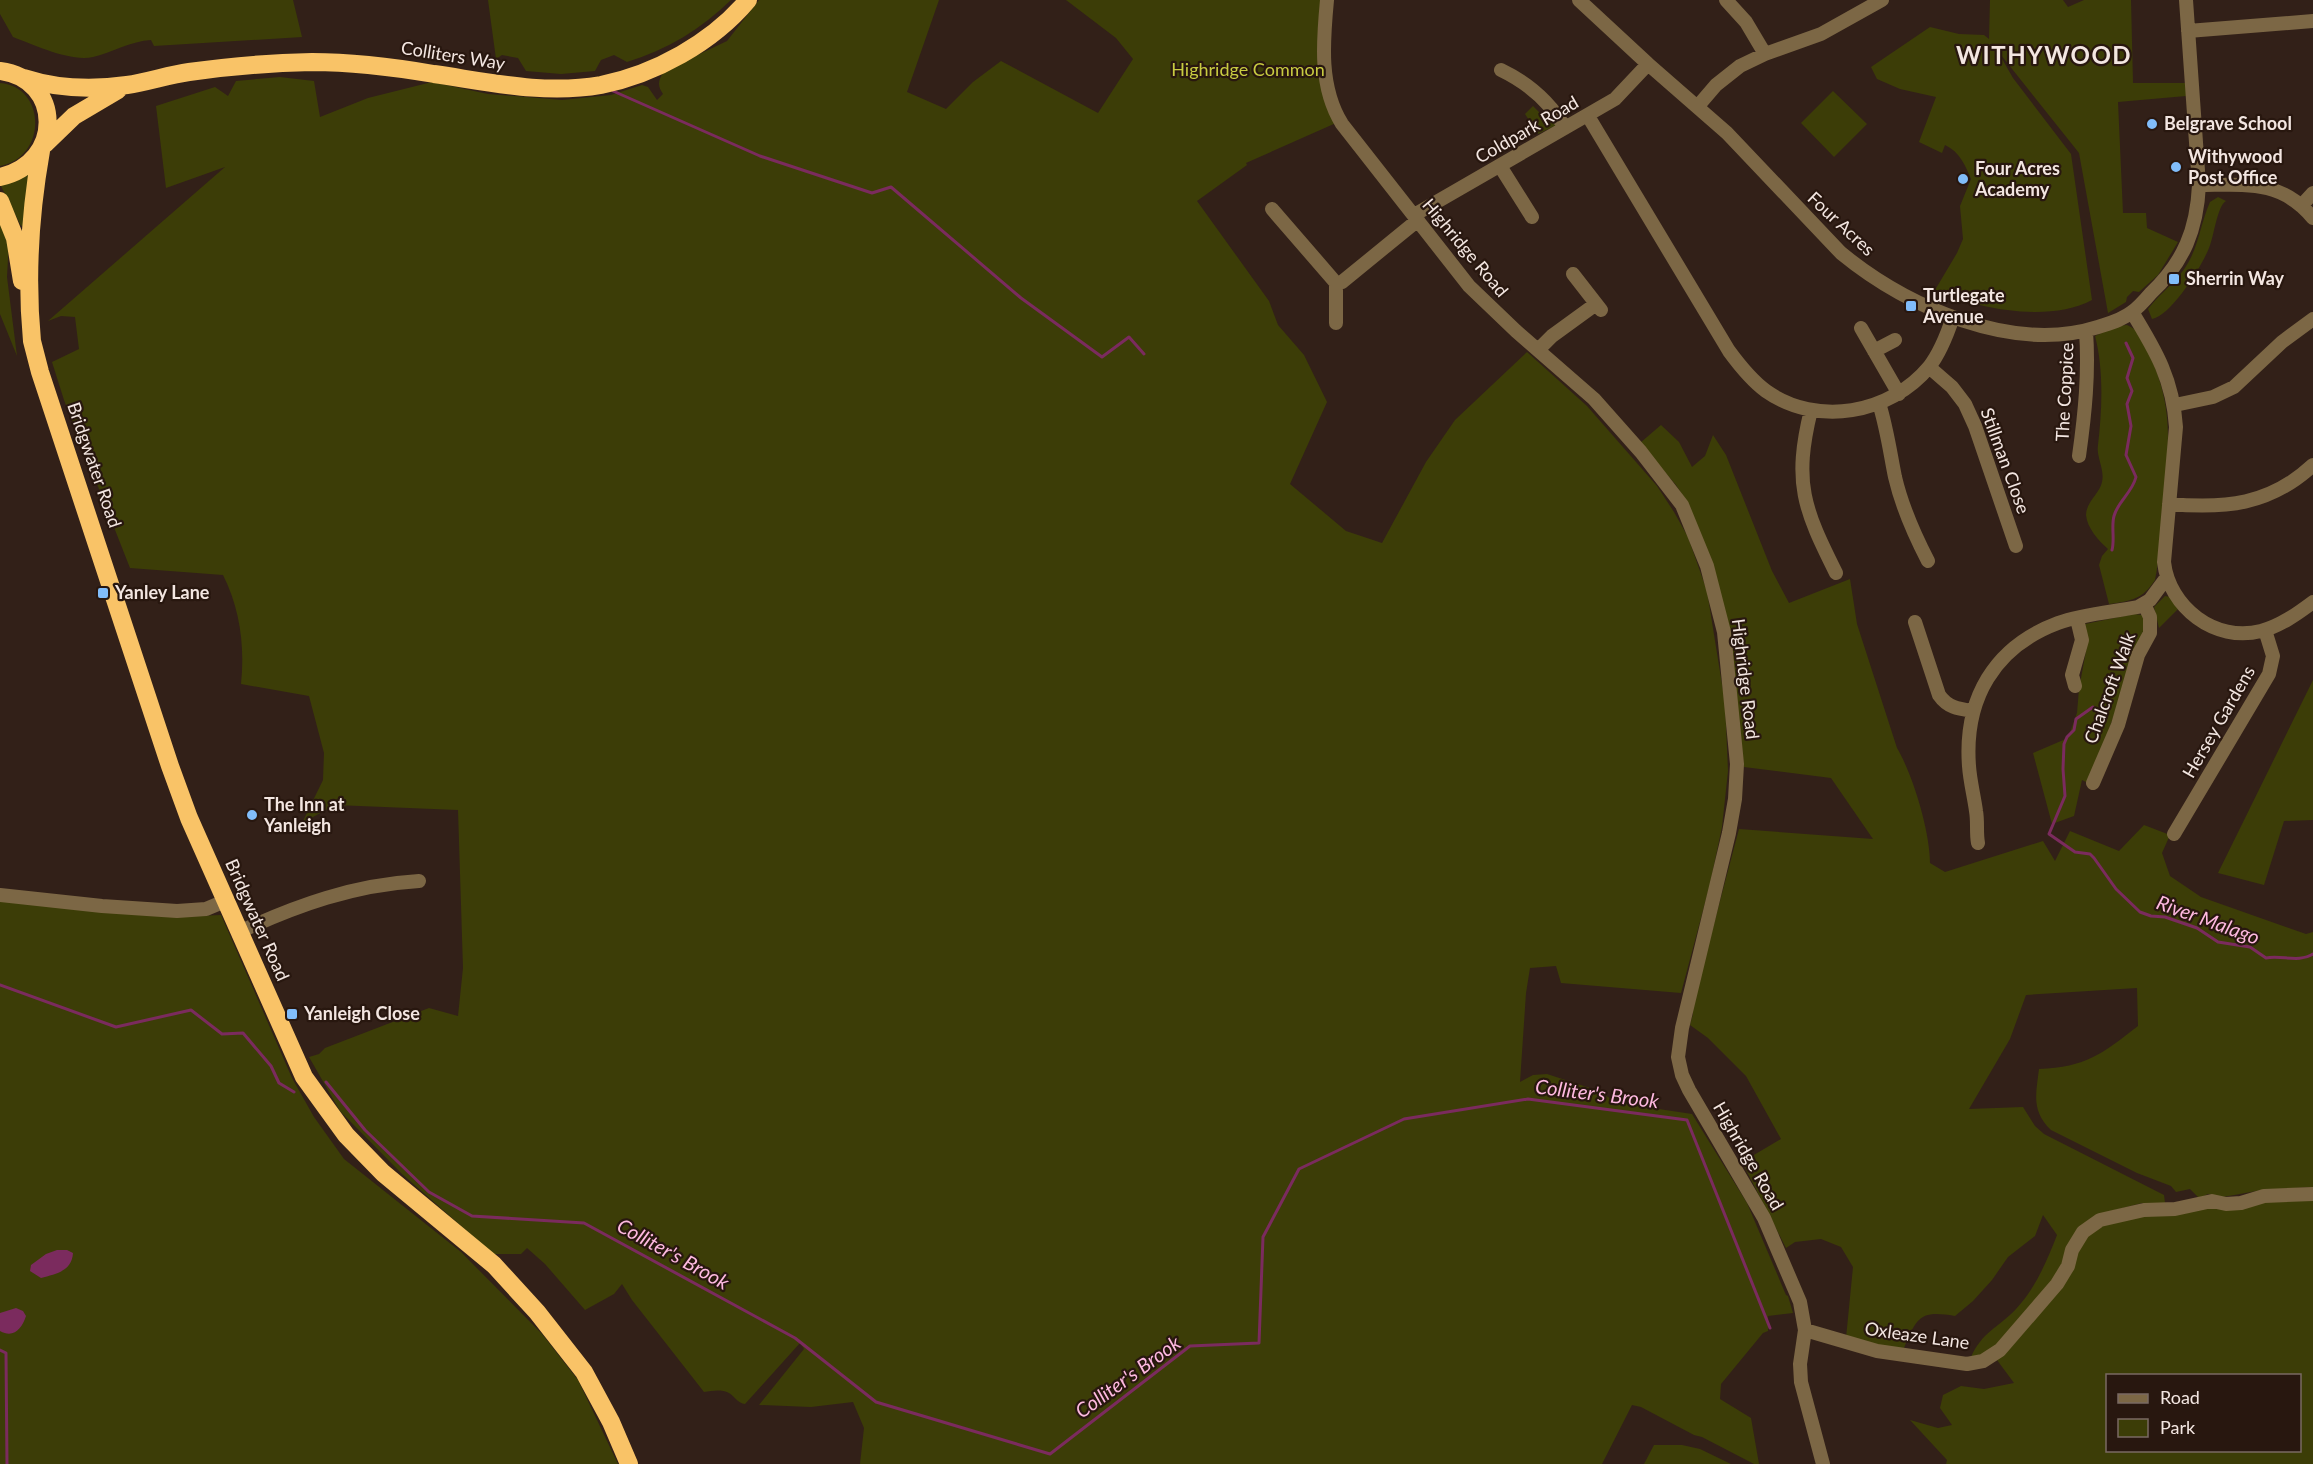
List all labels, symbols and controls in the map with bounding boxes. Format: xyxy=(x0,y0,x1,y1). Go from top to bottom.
street label: Colliters Way xyxy=(400,36,507,74)
district label: WITHYWOOD xyxy=(1956,40,2132,69)
park label: Highridge Common xyxy=(1171,58,1325,80)
street label: Coldpark Road xyxy=(1471,91,1582,168)
place label: Belgrave School xyxy=(2164,112,2292,134)
marker: Belgrave School xyxy=(2145,117,2159,131)
place label: Withywood Post Office xyxy=(2188,145,2283,188)
place label: Four Acres Academy xyxy=(1974,157,2060,200)
marker: Withywood Post Office xyxy=(2169,160,2183,174)
marker: Four Acres Academy xyxy=(1956,172,1970,186)
street label: Four Acres xyxy=(1804,187,1880,260)
street label: Highridge Road xyxy=(1418,194,1513,301)
place label: Sherrin Way xyxy=(2186,267,2285,289)
marker: Sherrin Way xyxy=(2167,272,2181,286)
place label: Turtlegate Avenue xyxy=(1922,284,2005,327)
marker: Turtlegate Avenue xyxy=(1904,299,1918,313)
street label: The Coppice xyxy=(2050,342,2078,442)
street label: Bridgwater Road xyxy=(63,399,127,530)
street label: Stillman Close xyxy=(1977,405,2035,517)
place label: Yanley Lane xyxy=(114,581,210,603)
marker: Yanley Lane xyxy=(96,586,110,600)
street label: Highridge Road xyxy=(1728,617,1764,741)
street label: Chalcroft Walk xyxy=(2079,628,2140,746)
street label: Hersey Gardens xyxy=(2177,661,2259,781)
place label: The Inn at Yanleigh xyxy=(263,793,345,836)
marker: The Inn at Yanleigh xyxy=(245,808,259,822)
street label: Bridgwater Road xyxy=(221,855,295,984)
water label: River Malago xyxy=(2154,889,2263,949)
place label: Yanleigh Close xyxy=(303,1002,420,1024)
marker: Yanleigh Close xyxy=(285,1007,299,1021)
water label: Colliter's Brook xyxy=(1534,1074,1661,1113)
street label: Highridge Road xyxy=(1709,1097,1789,1214)
water label: Colliter's Brook xyxy=(613,1212,734,1294)
street label: Oxleaze Lane xyxy=(1863,1317,1971,1353)
water label: Colliter's Brook xyxy=(1070,1330,1185,1422)
legend xyxy=(2106,1374,2301,1452)
text: Road xyxy=(2160,1386,2200,1408)
text: Park xyxy=(2160,1416,2196,1438)

